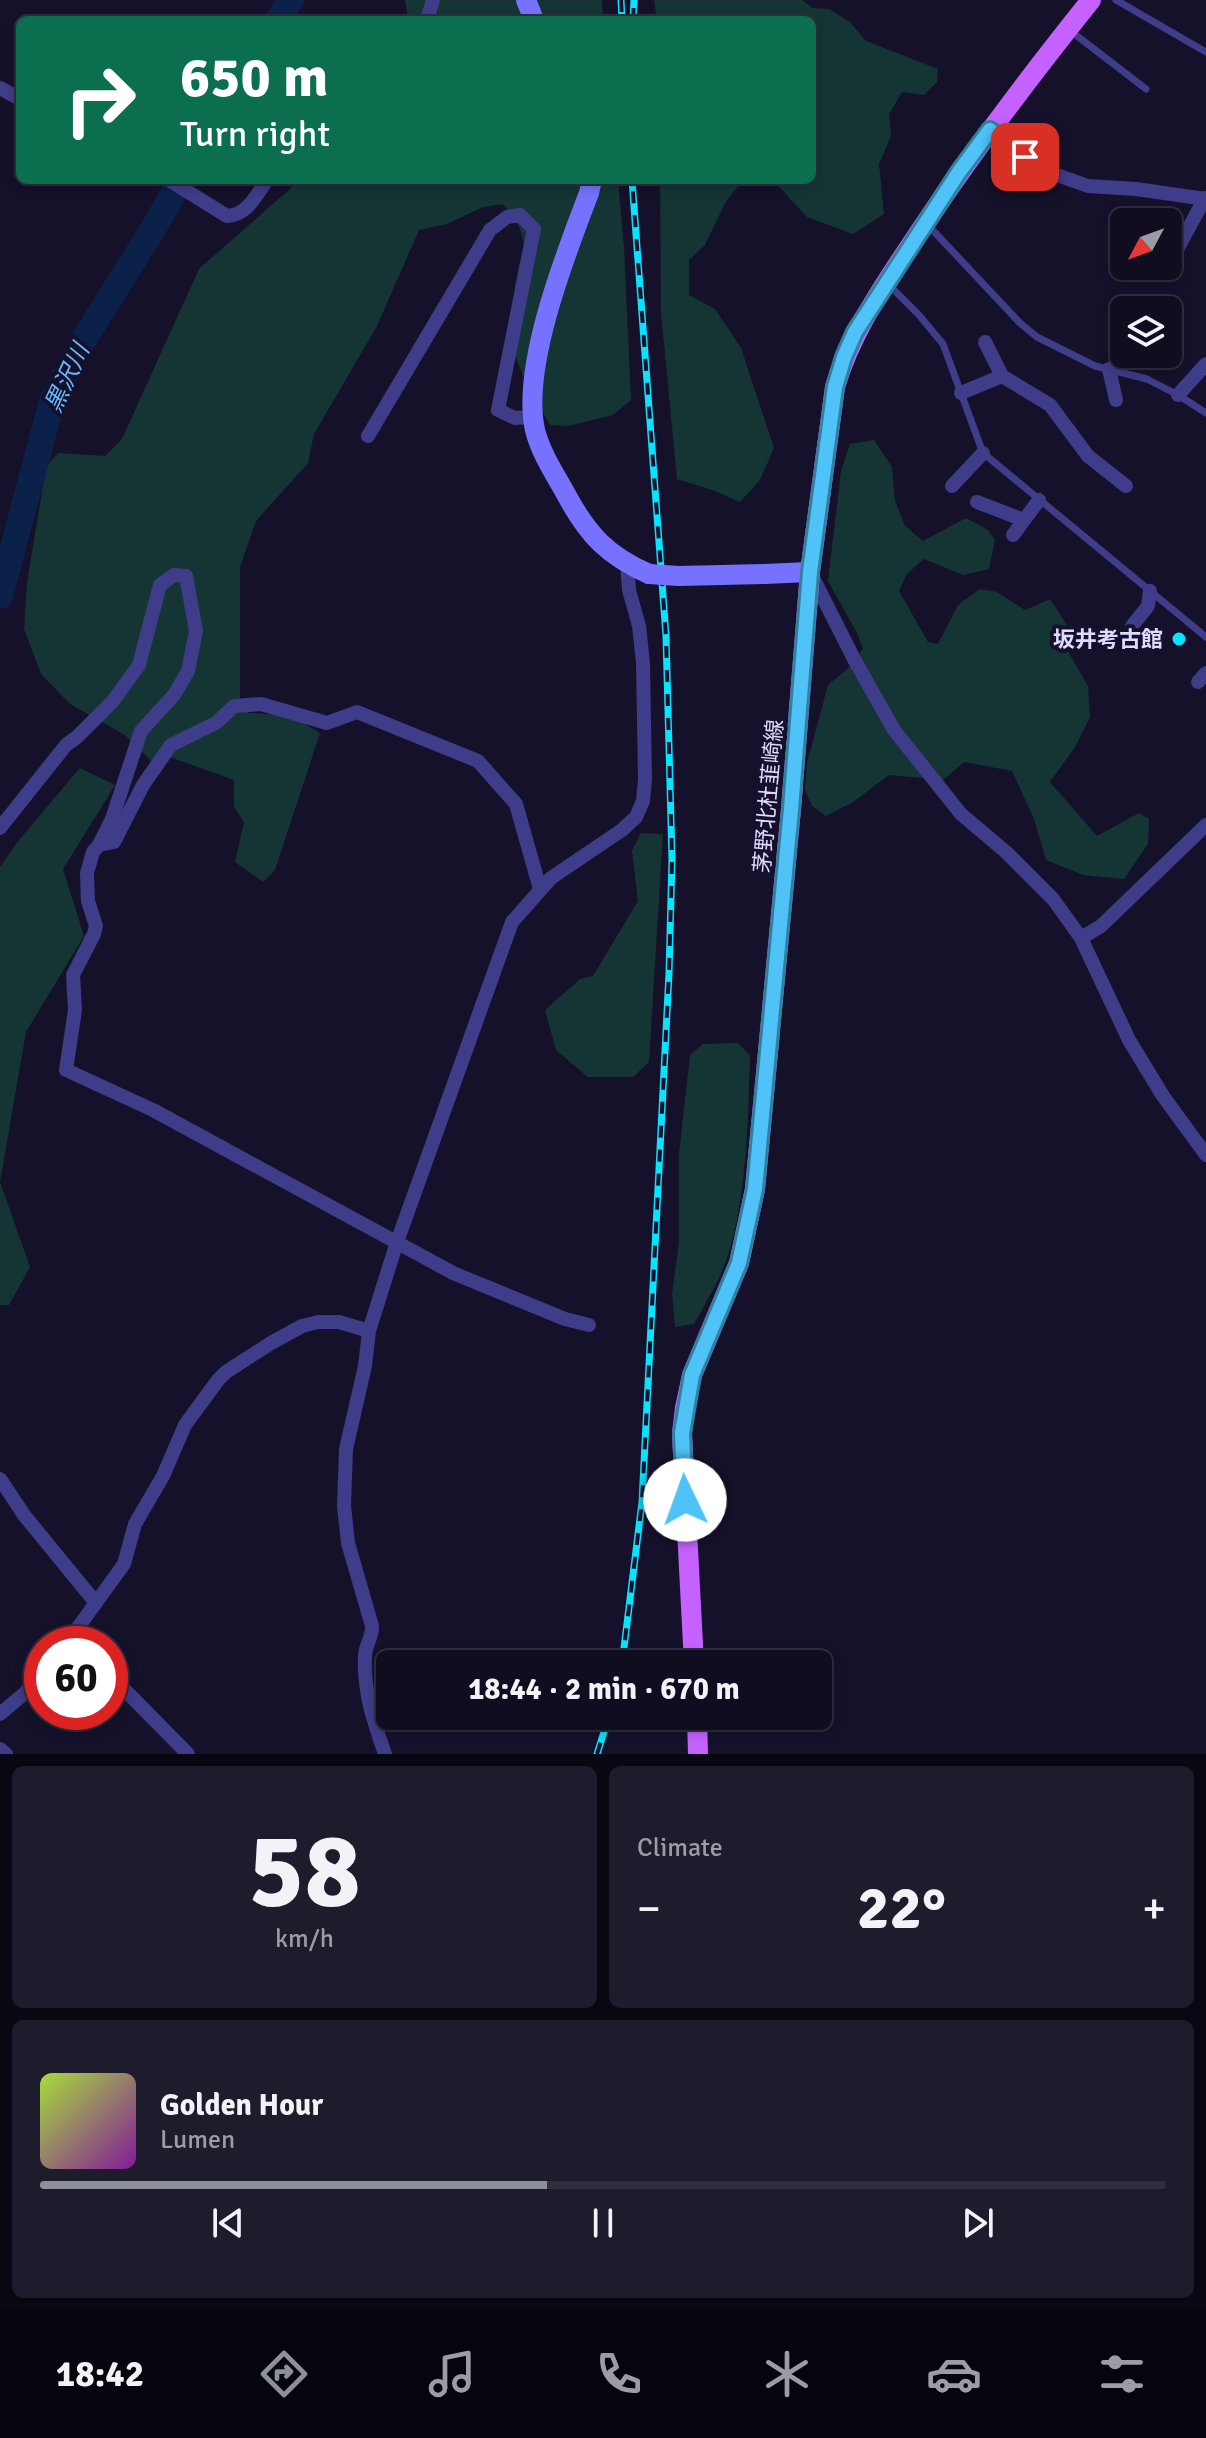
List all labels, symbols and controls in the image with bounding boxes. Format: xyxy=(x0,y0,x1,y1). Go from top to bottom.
text: 650 m xyxy=(180,43,328,112)
icon: right xyxy=(48,48,152,152)
text: Turn right xyxy=(180,112,330,157)
pin xyxy=(991,123,1059,191)
icon: arrive xyxy=(1003,135,1047,179)
north arrow xyxy=(1110,208,1182,280)
map controls xyxy=(1110,208,1182,368)
button: layers xyxy=(1110,296,1182,368)
water label: 黒沢川 xyxy=(38,336,97,417)
place label: 坂井考古館 xyxy=(1053,626,1163,653)
marker: 坂井考古館 xyxy=(1170,630,1188,648)
street label: 茅野北杜韮崎線 xyxy=(748,718,789,874)
position arrow xyxy=(643,1458,727,1542)
speed limit sign: 60 xyxy=(24,1626,128,1730)
text: 18:44 · 2 min · 670 m xyxy=(468,1671,740,1708)
text: 58 xyxy=(248,1807,361,1935)
text: Climate xyxy=(637,1832,723,1864)
text: 22° xyxy=(857,1872,946,1946)
text: − xyxy=(637,1882,661,1936)
text: + xyxy=(1142,1882,1166,1936)
text: km/h xyxy=(275,1923,334,1955)
text: Golden Hour xyxy=(160,2087,323,2124)
text: Lumen xyxy=(160,2124,235,2156)
icon: previous xyxy=(206,2201,250,2245)
icon: pause xyxy=(581,2201,625,2245)
icon: next xyxy=(956,2201,1000,2245)
icon: directions xyxy=(256,2346,312,2402)
icon: music xyxy=(424,2346,480,2402)
icon: phone xyxy=(591,2346,647,2402)
icon: climate xyxy=(759,2346,815,2402)
icon: car xyxy=(926,2346,982,2402)
icon: filters xyxy=(1094,2346,1150,2402)
text: 18:42 xyxy=(56,2352,144,2397)

